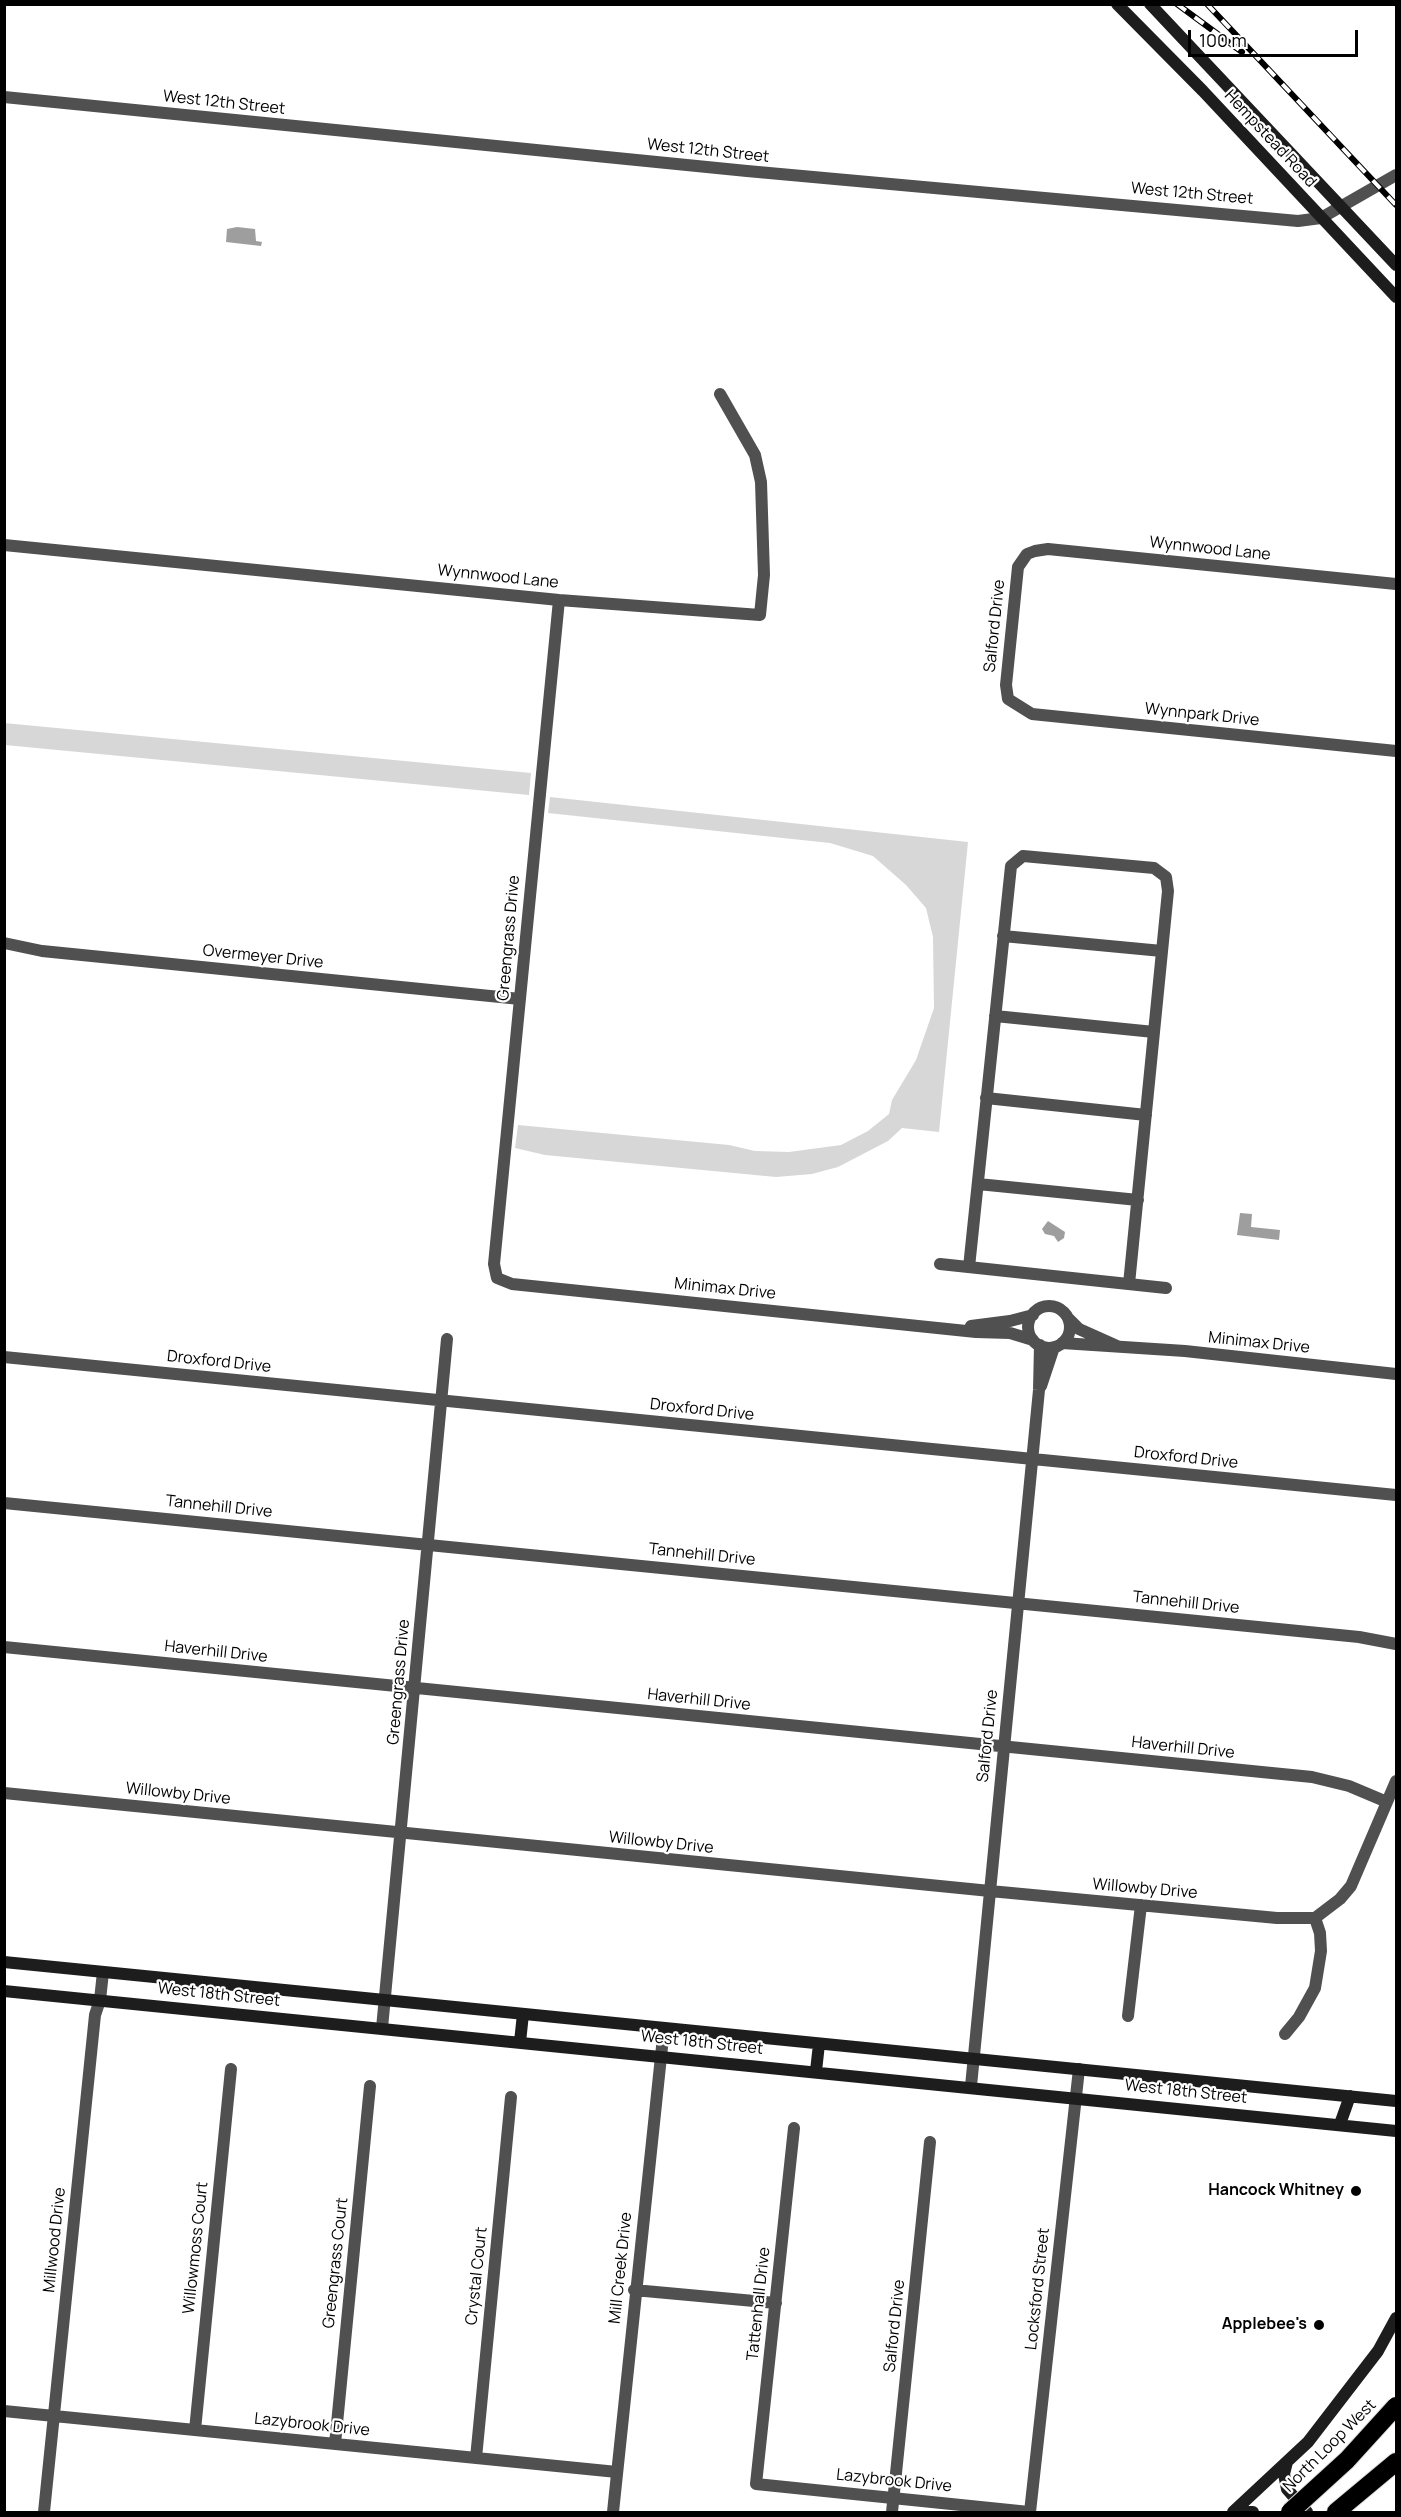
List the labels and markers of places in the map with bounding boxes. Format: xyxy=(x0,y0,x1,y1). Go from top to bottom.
place label: Hancock Whitney xyxy=(1208,2181,1344,2201)
marker: Hancock Whitney xyxy=(1349,2184,1363,2198)
place label: Applebee's xyxy=(1222,2315,1307,2335)
marker: Applebee's xyxy=(1312,2318,1326,2332)

